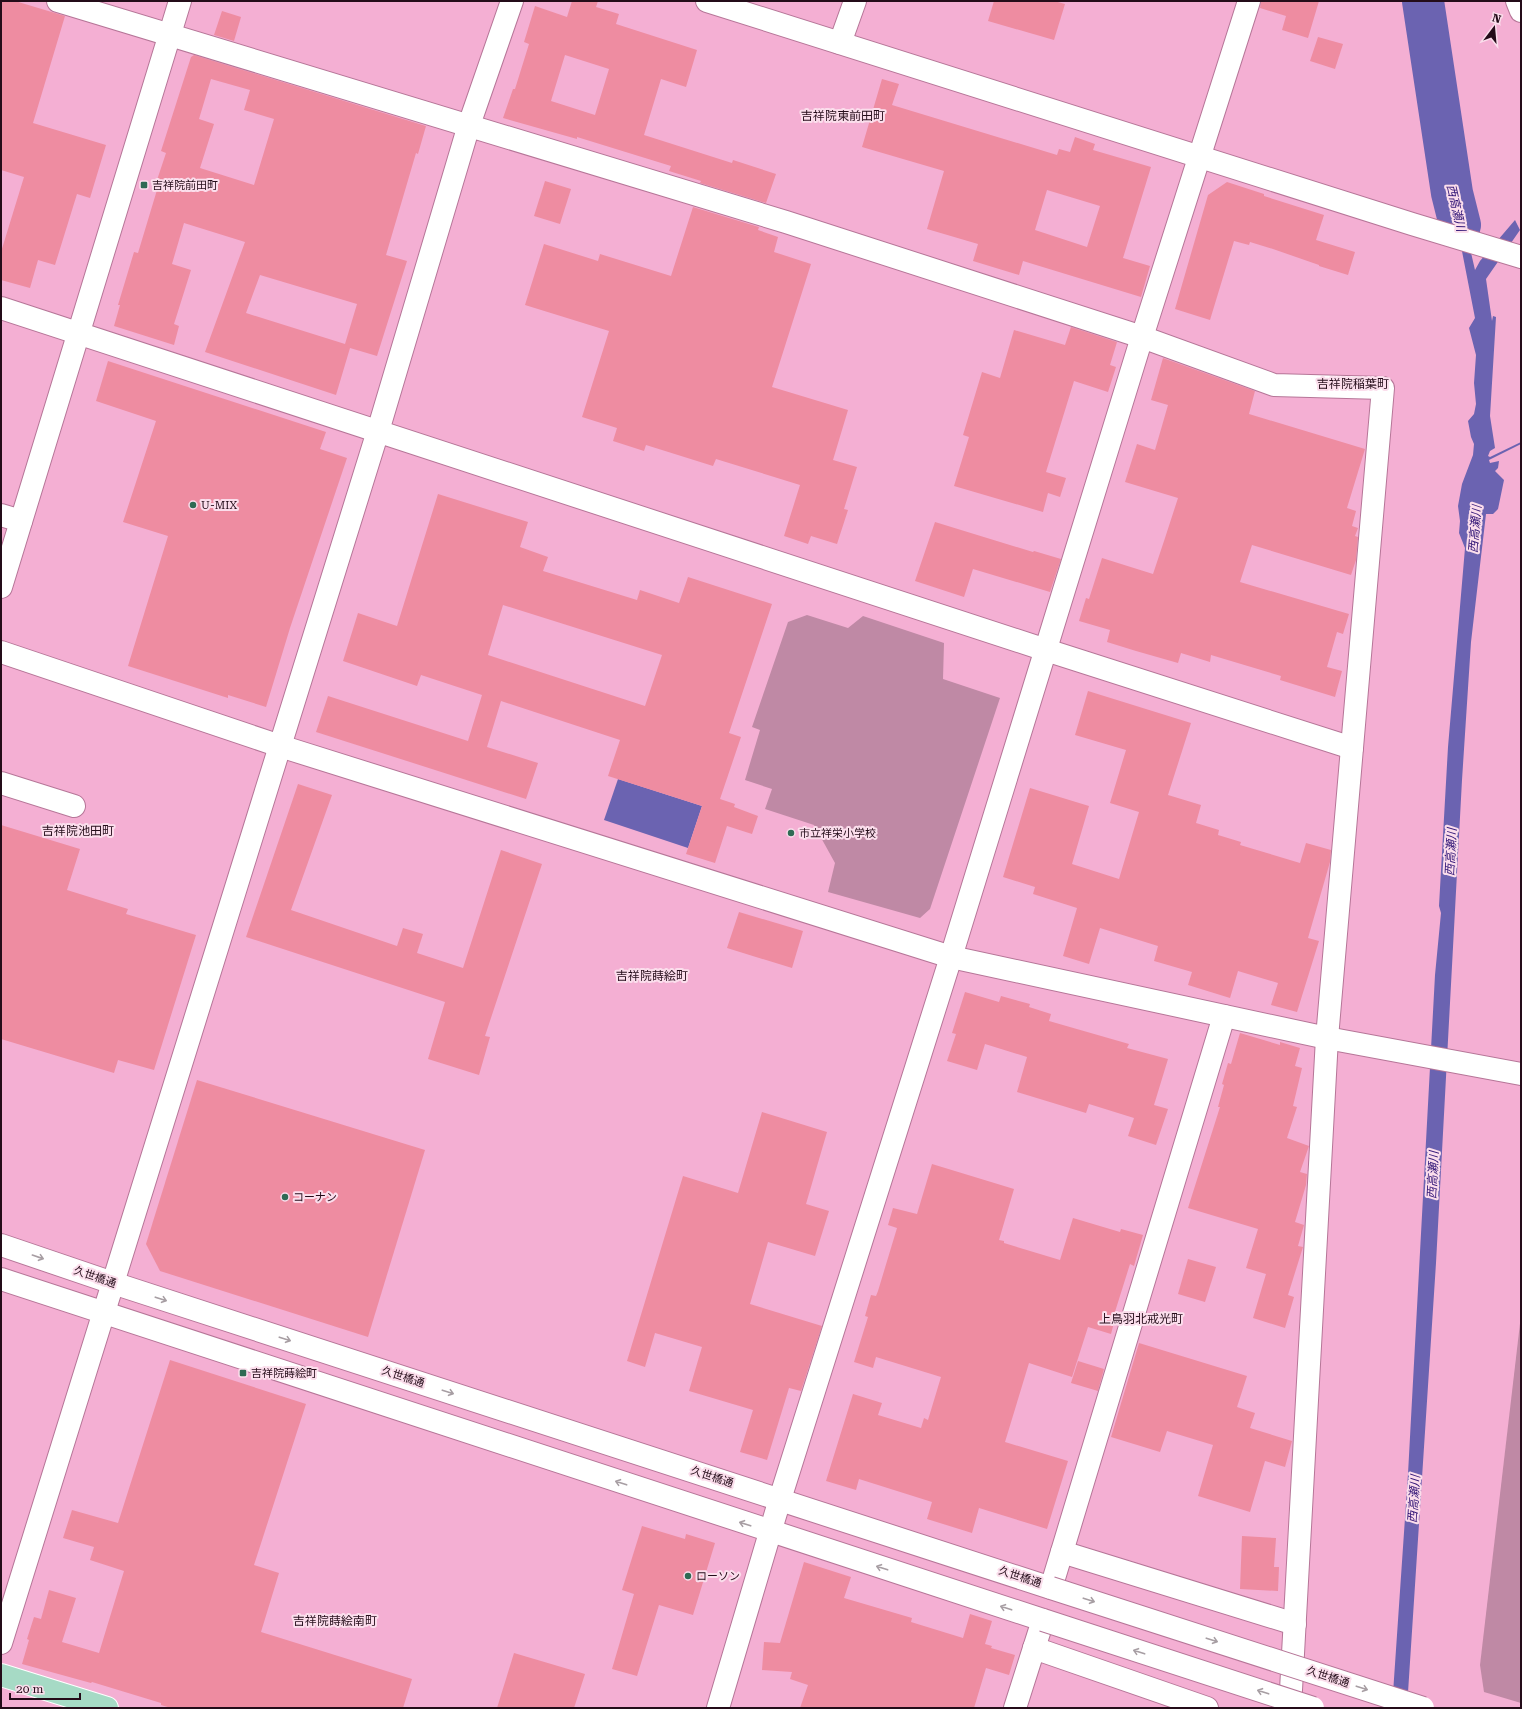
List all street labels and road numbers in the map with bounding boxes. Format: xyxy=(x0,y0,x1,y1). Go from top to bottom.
street label: 久世橋通 xyxy=(72,1264,118,1290)
street label: 久世橋通 xyxy=(380,1364,426,1390)
street label: 久世橋通 xyxy=(689,1464,735,1490)
street label: 久世橋通 xyxy=(997,1564,1043,1590)
street label: 久世橋通 xyxy=(1305,1664,1351,1690)

